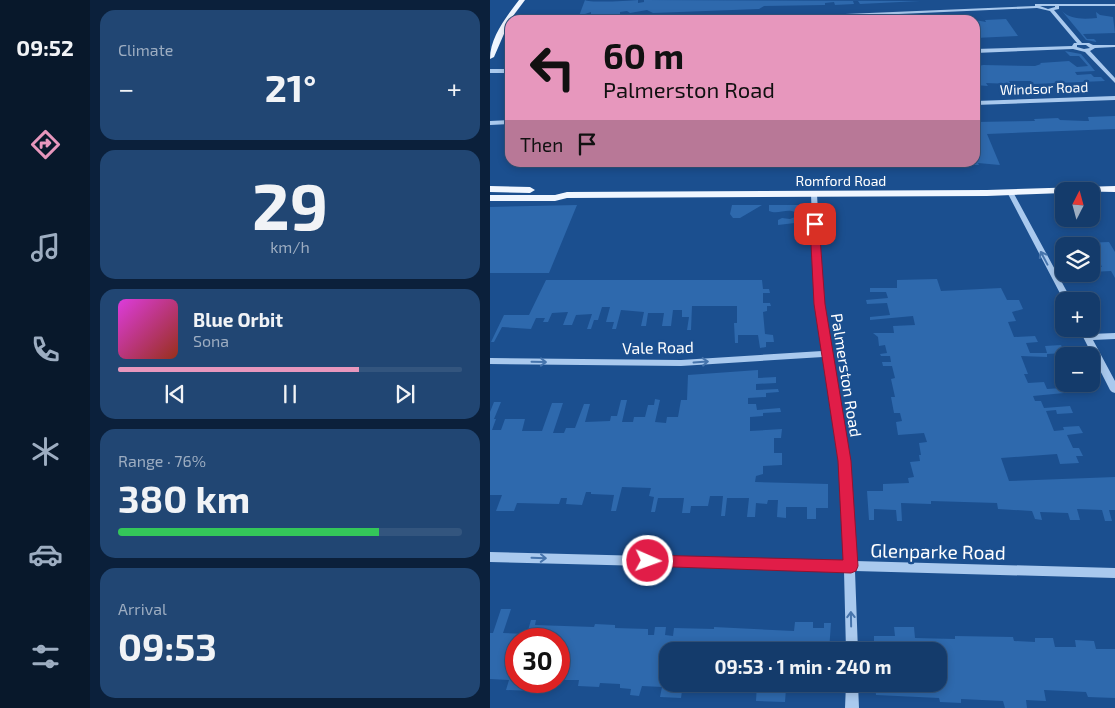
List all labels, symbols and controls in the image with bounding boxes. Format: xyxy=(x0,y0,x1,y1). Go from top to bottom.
text: 09:52 xyxy=(16,34,74,60)
text: 60 m xyxy=(603,34,684,76)
icon: left xyxy=(520,35,585,100)
text: Climate xyxy=(118,40,173,59)
text: 21° xyxy=(265,64,316,110)
text: − xyxy=(118,71,134,105)
text: + xyxy=(447,71,462,105)
text: Palmerston Road xyxy=(603,76,775,102)
street label: Windsor Road xyxy=(999,78,1089,98)
icon: directions xyxy=(28,127,63,162)
icon: arrive xyxy=(573,130,601,158)
text: Then xyxy=(520,133,563,156)
text: 29 xyxy=(252,165,328,243)
street label: Romford Road xyxy=(796,172,886,189)
north arrow xyxy=(1055,182,1100,228)
map controls xyxy=(1055,182,1100,392)
pin xyxy=(794,203,836,245)
icon: arrive xyxy=(801,210,829,238)
icon: music xyxy=(28,230,63,265)
text: km/h xyxy=(270,237,310,256)
button: layers xyxy=(1055,237,1100,282)
one-way arrow xyxy=(1039,252,1049,266)
button: + xyxy=(1055,292,1100,337)
text: Blue Orbit xyxy=(193,308,283,331)
street label: Palmerston Road xyxy=(828,312,866,438)
text: Sona xyxy=(193,331,229,350)
icon: phone xyxy=(28,332,63,367)
street label: Vale Road xyxy=(622,337,694,357)
button: − xyxy=(1055,347,1100,392)
one-way arrow xyxy=(530,357,546,367)
one-way arrow xyxy=(693,357,709,367)
icon: previous xyxy=(161,380,189,408)
icon: pause xyxy=(276,380,304,408)
icon: next xyxy=(391,380,419,408)
icon: climate xyxy=(28,434,63,469)
text: Range · 76% xyxy=(118,451,206,470)
text: 380 km xyxy=(118,475,250,521)
position arrow xyxy=(621,534,673,586)
icon: car xyxy=(28,537,63,572)
street label: Glenparke Road xyxy=(870,538,1006,564)
one-way arrow xyxy=(530,553,546,563)
text: Arrival xyxy=(118,599,167,618)
one-way arrow xyxy=(846,611,856,627)
text: 09:53 xyxy=(118,623,217,669)
speed limit sign: 30 xyxy=(505,628,570,693)
icon: filters xyxy=(28,639,63,674)
text: 09:53 · 1 min · 240 m xyxy=(715,655,892,678)

